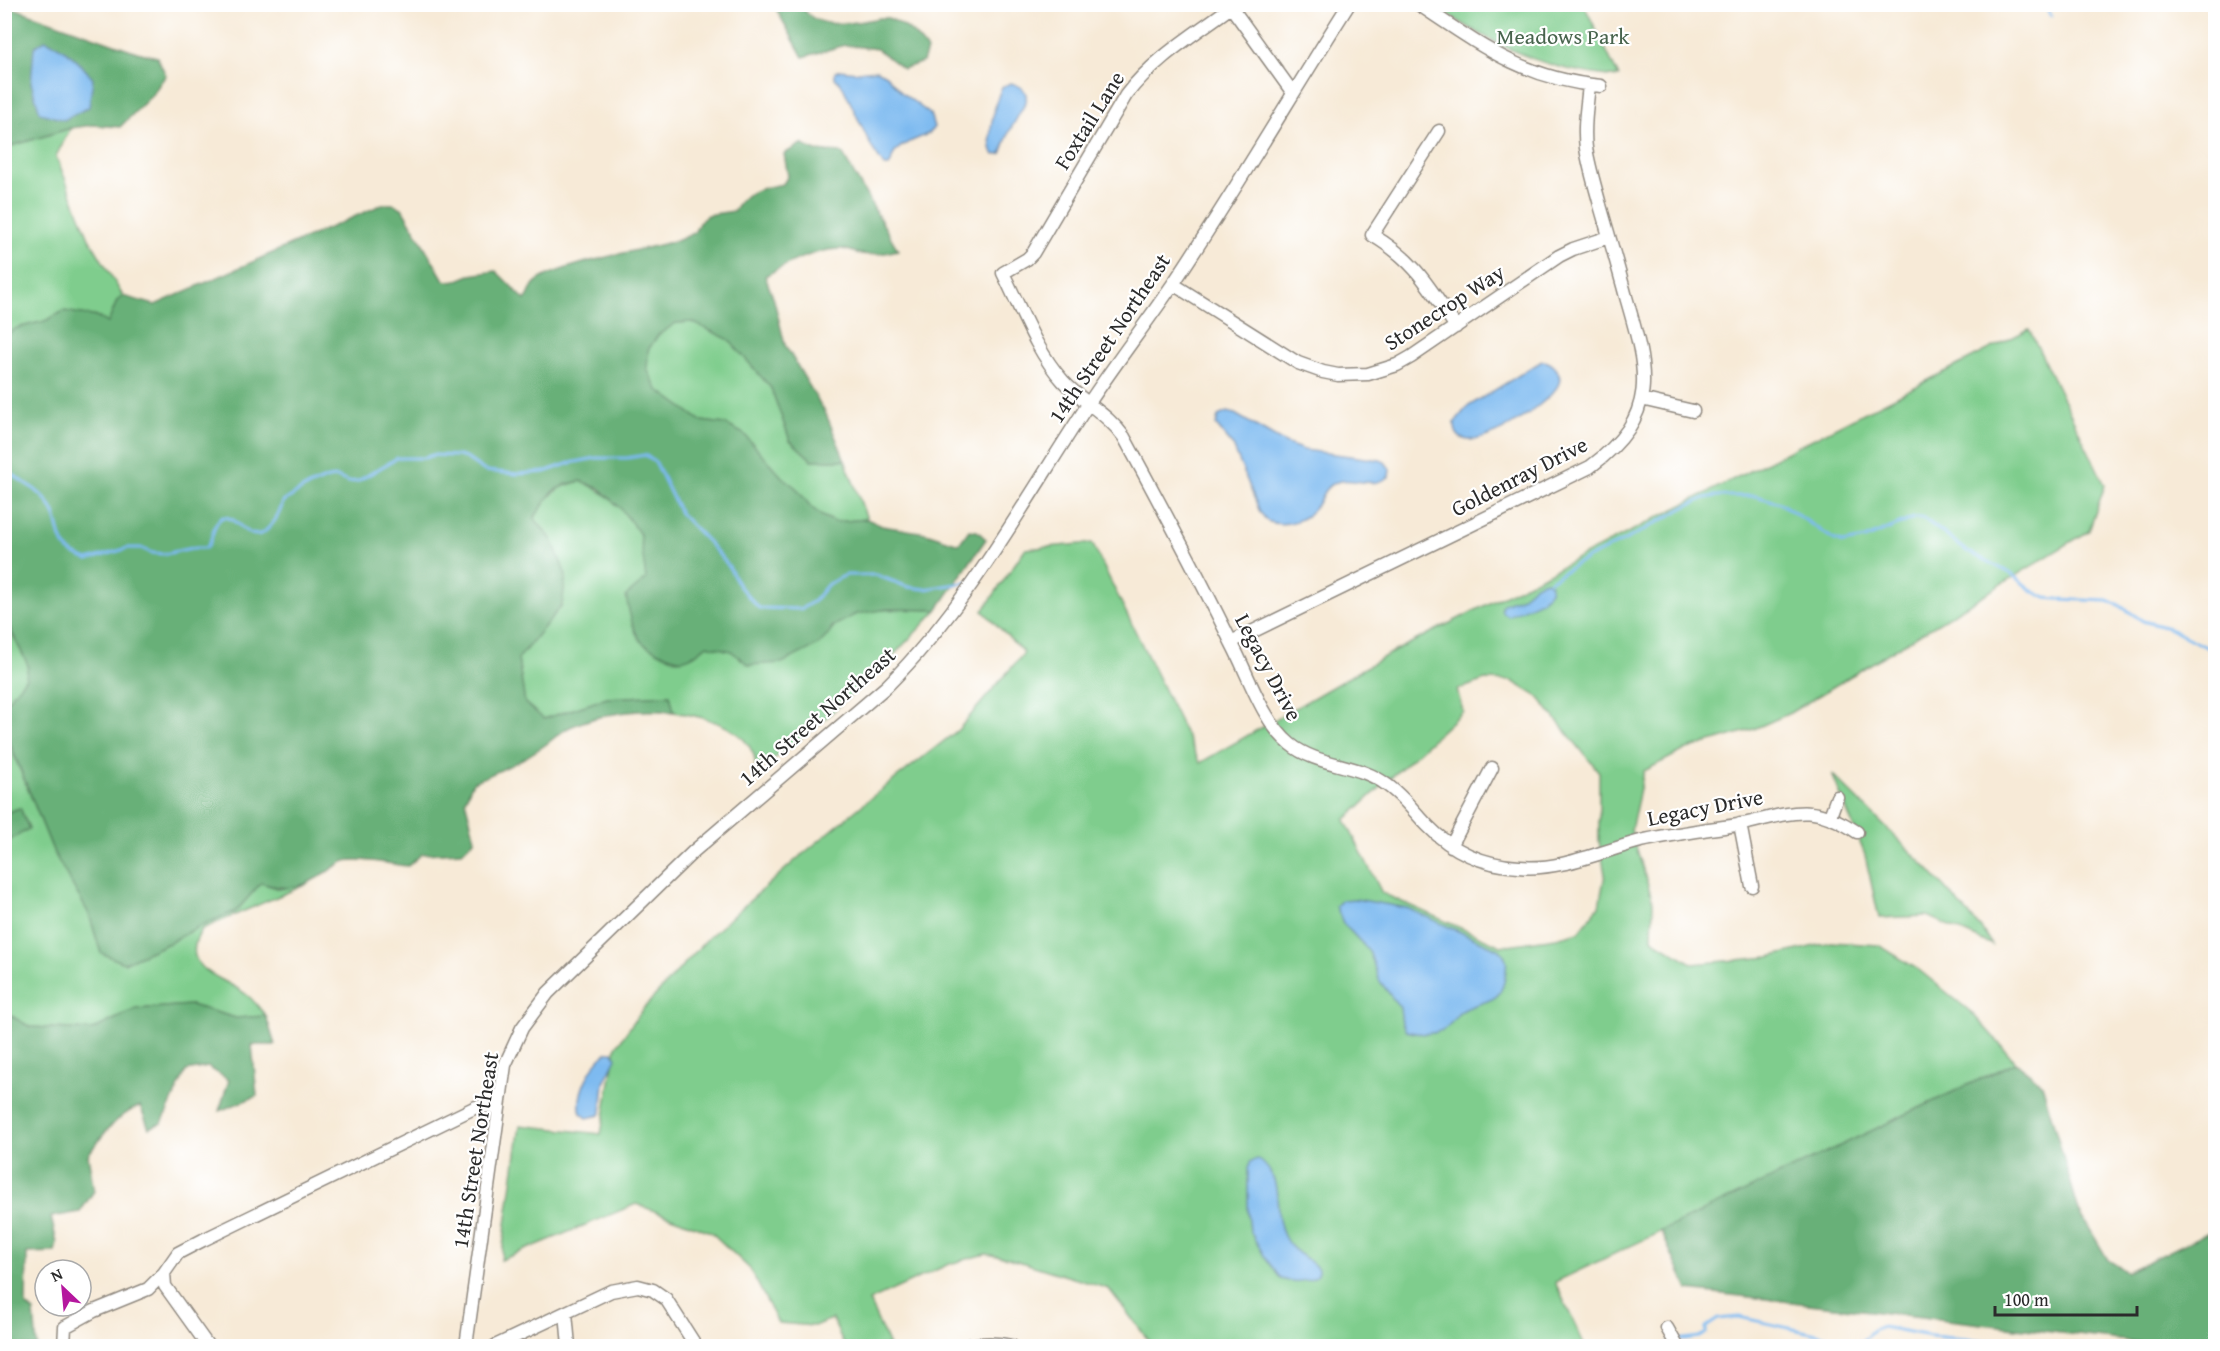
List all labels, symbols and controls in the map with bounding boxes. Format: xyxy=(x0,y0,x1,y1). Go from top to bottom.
park label: Meadows Park xyxy=(1496,20,1630,52)
street label: Foxtail Lane xyxy=(1046,64,1132,176)
street label: 14th Street Northeast xyxy=(1040,247,1178,429)
street label: Stonecrop Way xyxy=(1377,256,1511,358)
street label: Goldenray Drive xyxy=(1445,428,1593,524)
street label: Legacy Drive xyxy=(1227,608,1311,726)
street label: 14th Street Northeast xyxy=(732,639,903,793)
street label: Legacy Drive xyxy=(1644,780,1766,834)
street label: 14th Street Northeast xyxy=(444,1049,506,1251)
north arrow xyxy=(33,1258,93,1318)
text: N xyxy=(46,1261,67,1288)
scale bar xyxy=(1995,1279,2138,1317)
text: 100 m xyxy=(2004,1286,2049,1313)

